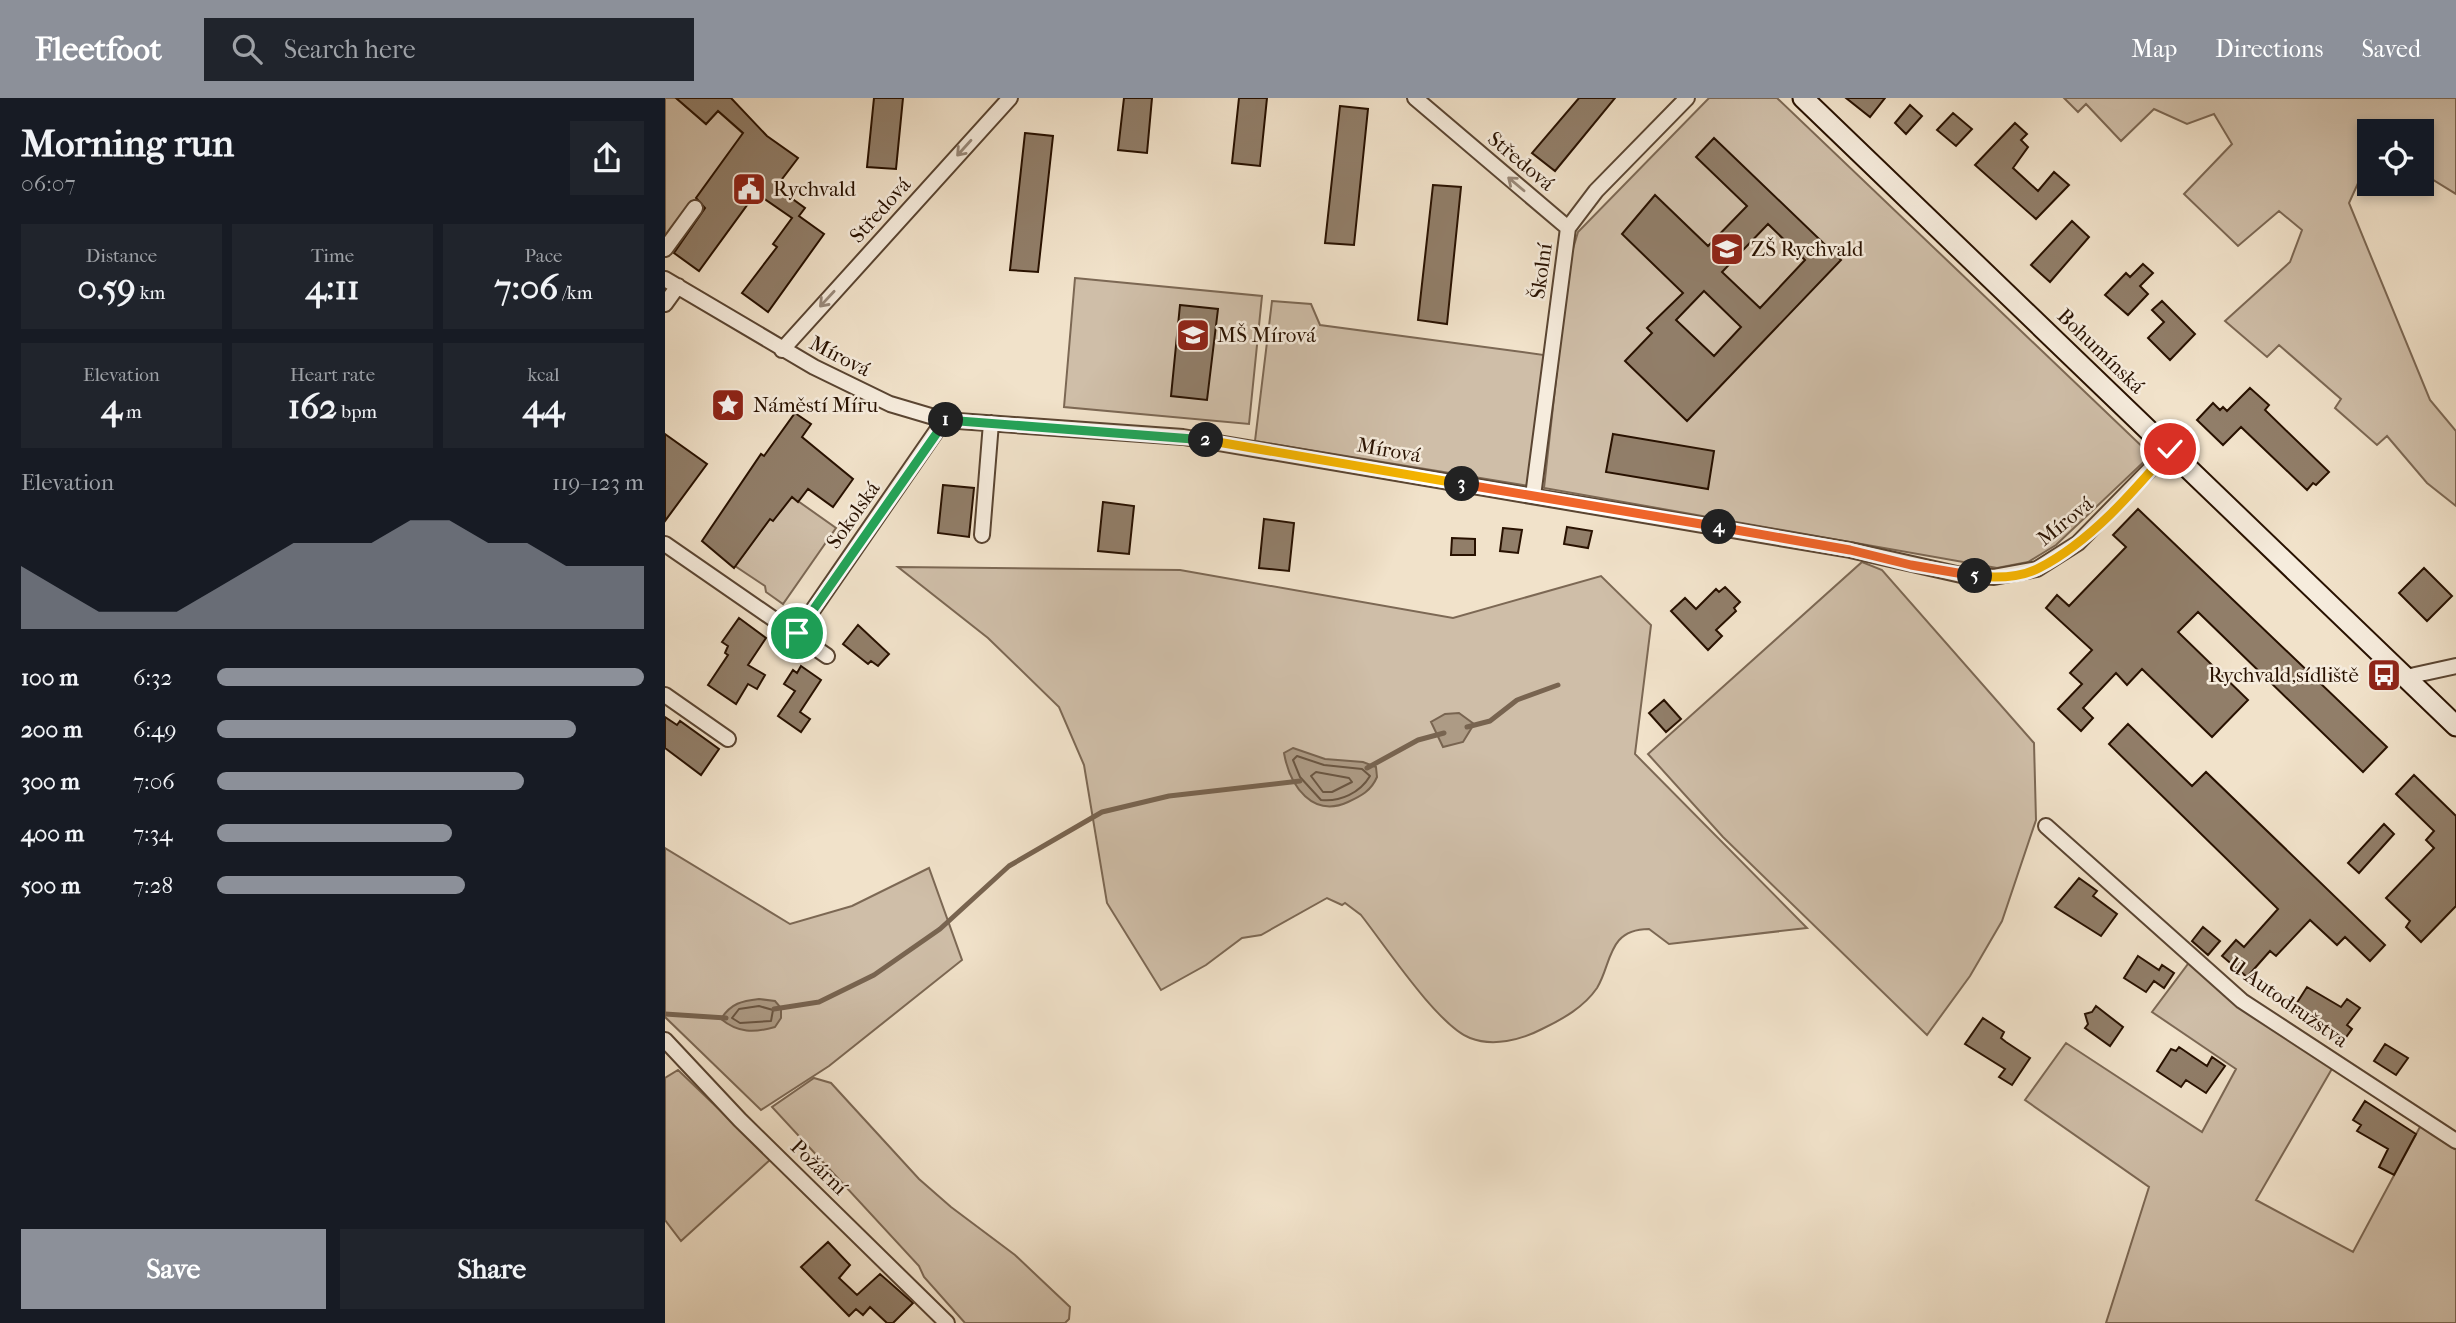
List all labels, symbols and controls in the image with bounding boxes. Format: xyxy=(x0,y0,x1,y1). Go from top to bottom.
search box xyxy=(204,18,694,81)
text: Fleetfoot xyxy=(35,30,162,69)
icon: search xyxy=(228,30,266,68)
text: Search here xyxy=(284,34,416,65)
text: Map xyxy=(2131,35,2177,63)
text: Directions xyxy=(2215,35,2323,63)
text: Saved xyxy=(2361,35,2421,63)
map controls xyxy=(2357,119,2434,196)
button: locate xyxy=(2357,119,2434,196)
text: Morning run xyxy=(21,121,234,166)
button: share xyxy=(570,121,644,195)
street label: Středová xyxy=(1483,126,1559,196)
one-way arrow xyxy=(956,139,973,156)
text: 06:07 xyxy=(21,170,76,197)
public building icon: Rychvald xyxy=(730,170,768,208)
street label: Středová xyxy=(845,172,916,247)
one-way arrow xyxy=(1508,176,1526,192)
place label: Rychvald xyxy=(773,177,857,201)
school or university icon: ZŠ Rychvald xyxy=(1708,230,1746,268)
place label: ZŠ Rychvald xyxy=(1751,237,1864,261)
street label: Školní xyxy=(1525,241,1557,300)
text: Distance xyxy=(86,245,157,267)
text: Time xyxy=(311,245,354,267)
text: Pace xyxy=(525,245,562,267)
text: 0.59 xyxy=(78,267,136,308)
text: 4:11 xyxy=(305,267,360,308)
text: 7:06 xyxy=(495,267,558,308)
text: km xyxy=(136,282,165,304)
text: /km xyxy=(558,282,592,304)
one-way arrow xyxy=(820,290,836,308)
street label: Bohumínská xyxy=(2053,304,2150,399)
school or university icon: MŠ Mírová xyxy=(1174,316,1212,354)
place label: MŠ Mírová xyxy=(1217,323,1316,347)
street label: Mírová xyxy=(806,331,874,381)
text: Elevation xyxy=(83,364,160,386)
text: Heart rate xyxy=(290,364,375,386)
text: kcal xyxy=(528,364,559,386)
text: 4 xyxy=(101,386,122,427)
text: 162 xyxy=(288,386,337,427)
text: 44 xyxy=(523,386,564,427)
place icon: Náměstí Míru xyxy=(709,386,747,424)
place label: Náměstí Míru xyxy=(753,393,878,417)
text: m xyxy=(122,401,142,423)
text: bpm xyxy=(337,401,377,423)
pin: 1 xyxy=(929,402,963,438)
text: 1 xyxy=(942,408,949,430)
pin xyxy=(2140,419,2200,479)
pin: 2 xyxy=(1189,422,1223,458)
text: 2 xyxy=(1201,428,1210,450)
icon: check xyxy=(2151,430,2189,468)
street label: Mírová xyxy=(1355,433,1423,467)
pin: 3 xyxy=(1445,466,1479,502)
text: Elevation xyxy=(21,469,114,496)
text: 119–123 m xyxy=(552,469,644,496)
text: 3 xyxy=(1458,472,1465,494)
street label: Sokolská xyxy=(821,477,885,553)
street label: Mírová xyxy=(2032,491,2098,551)
pin: 4 xyxy=(1701,510,1737,544)
text: 4 xyxy=(1713,515,1724,537)
pin: 5 xyxy=(1957,559,1993,594)
text: 5 xyxy=(1970,564,1979,586)
pin xyxy=(767,603,827,663)
icon: arrive xyxy=(778,614,816,652)
bus stop icon: Rychvald,sídliště xyxy=(2365,656,2403,694)
place label: Rychvald,sídliště xyxy=(2208,663,2359,687)
text: 100 m xyxy=(21,664,79,691)
text: 6:32 xyxy=(133,664,172,691)
text: 200 m xyxy=(21,716,82,743)
text: 6:49 xyxy=(133,716,177,743)
text: 300 m xyxy=(21,768,80,795)
text: 7:06 xyxy=(133,768,175,795)
text: 400 m xyxy=(21,820,84,847)
text: 7:34 xyxy=(133,820,173,847)
text: 500 m xyxy=(21,872,80,899)
text: 7:28 xyxy=(133,872,173,899)
street label: U Autodružstva xyxy=(2223,952,2353,1052)
street label: Požární xyxy=(786,1134,853,1200)
button: Save xyxy=(21,1229,326,1309)
button: Share xyxy=(340,1229,644,1309)

